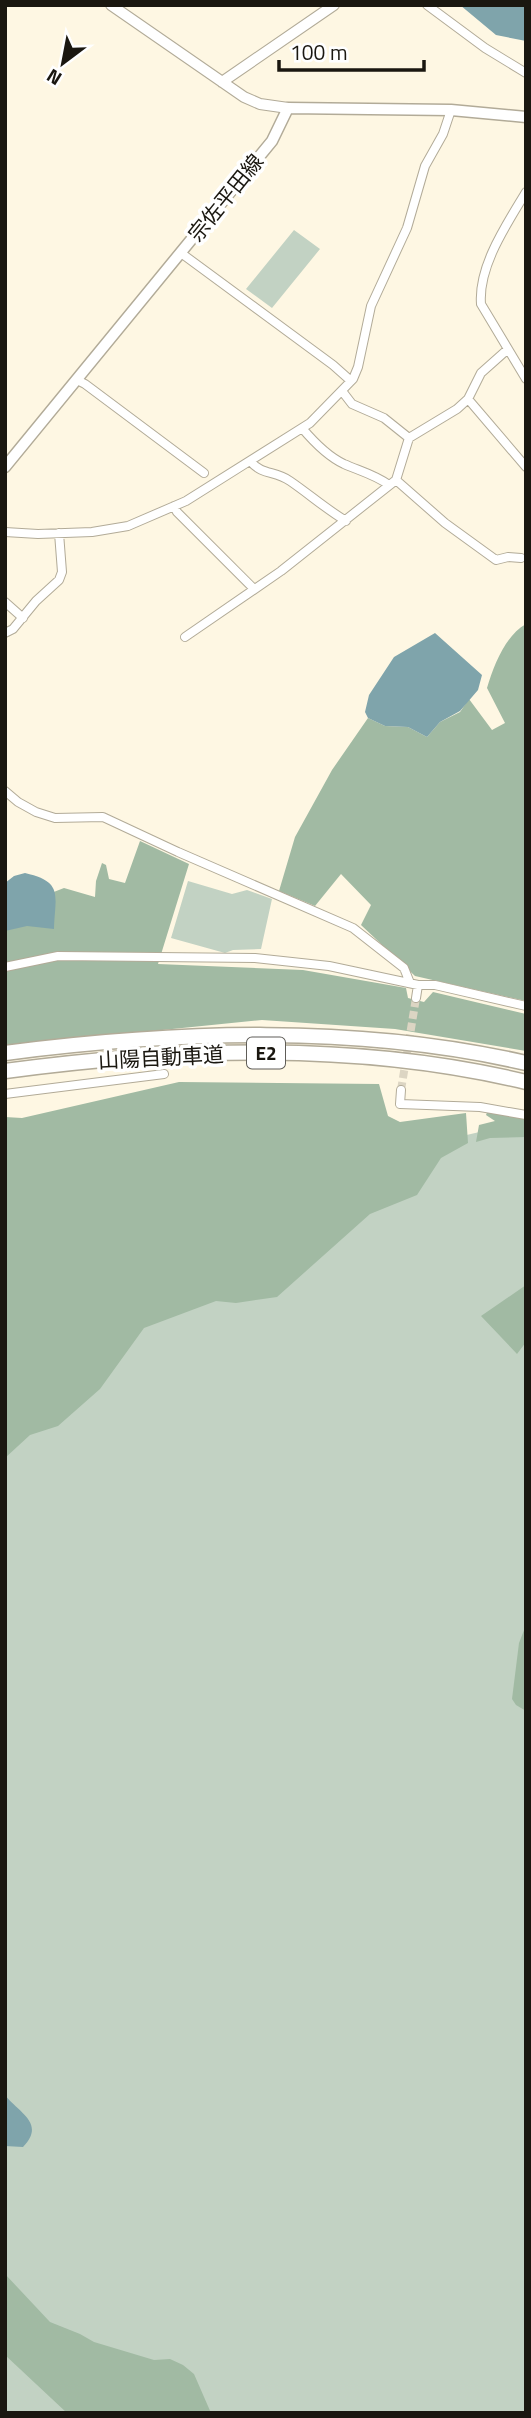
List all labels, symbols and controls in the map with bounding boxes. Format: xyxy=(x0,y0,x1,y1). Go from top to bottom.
north arrow xyxy=(28,28,98,98)
scale bar xyxy=(279,28,424,72)
text: 100 m xyxy=(290,36,347,68)
text: N xyxy=(40,62,67,94)
street label: 宗佐平田線 xyxy=(180,147,271,248)
road number: E2 xyxy=(247,1037,285,1068)
street label: 山陽自動車道 xyxy=(97,1038,225,1076)

